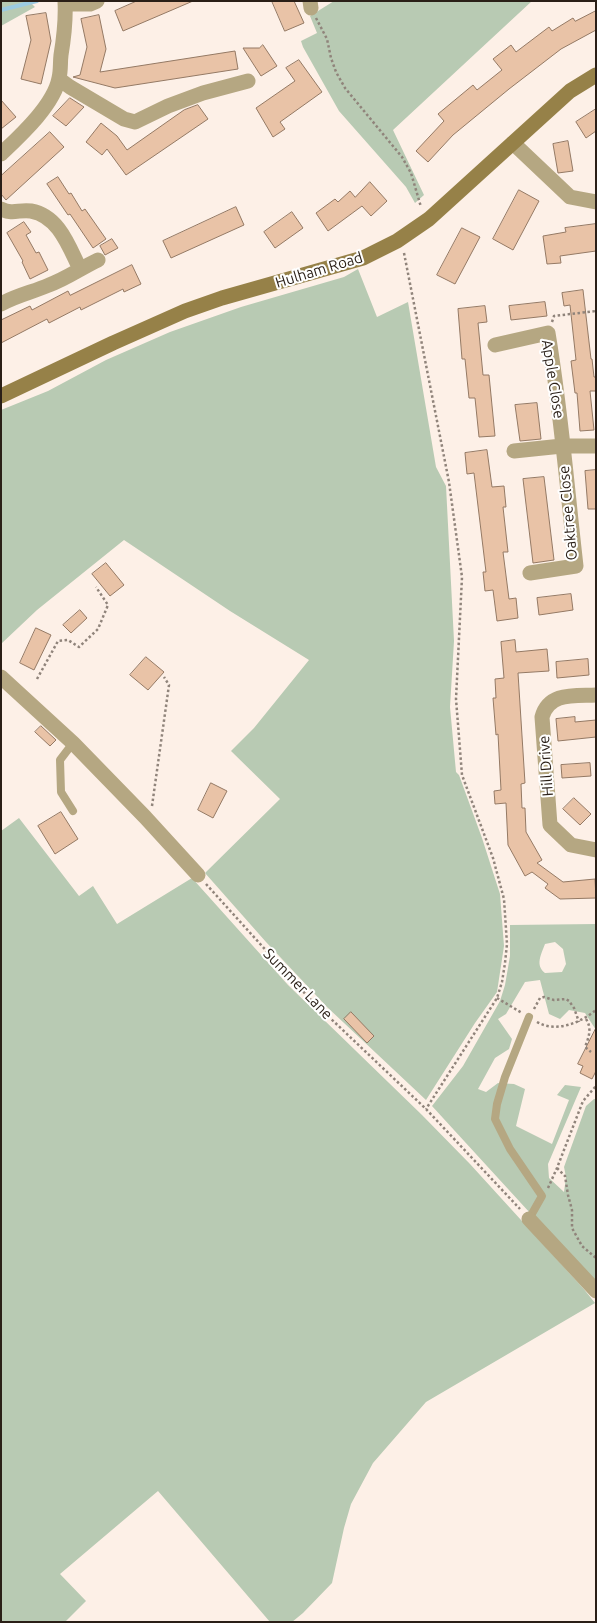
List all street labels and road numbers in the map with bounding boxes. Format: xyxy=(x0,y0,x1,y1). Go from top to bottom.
street label: Hulham Road xyxy=(273,248,365,292)
street label: Apple Close xyxy=(538,338,568,420)
street label: Oaktree Close xyxy=(555,465,581,561)
street label: Hill Drive xyxy=(535,735,557,797)
street label: Summer Lane xyxy=(260,945,336,1023)

